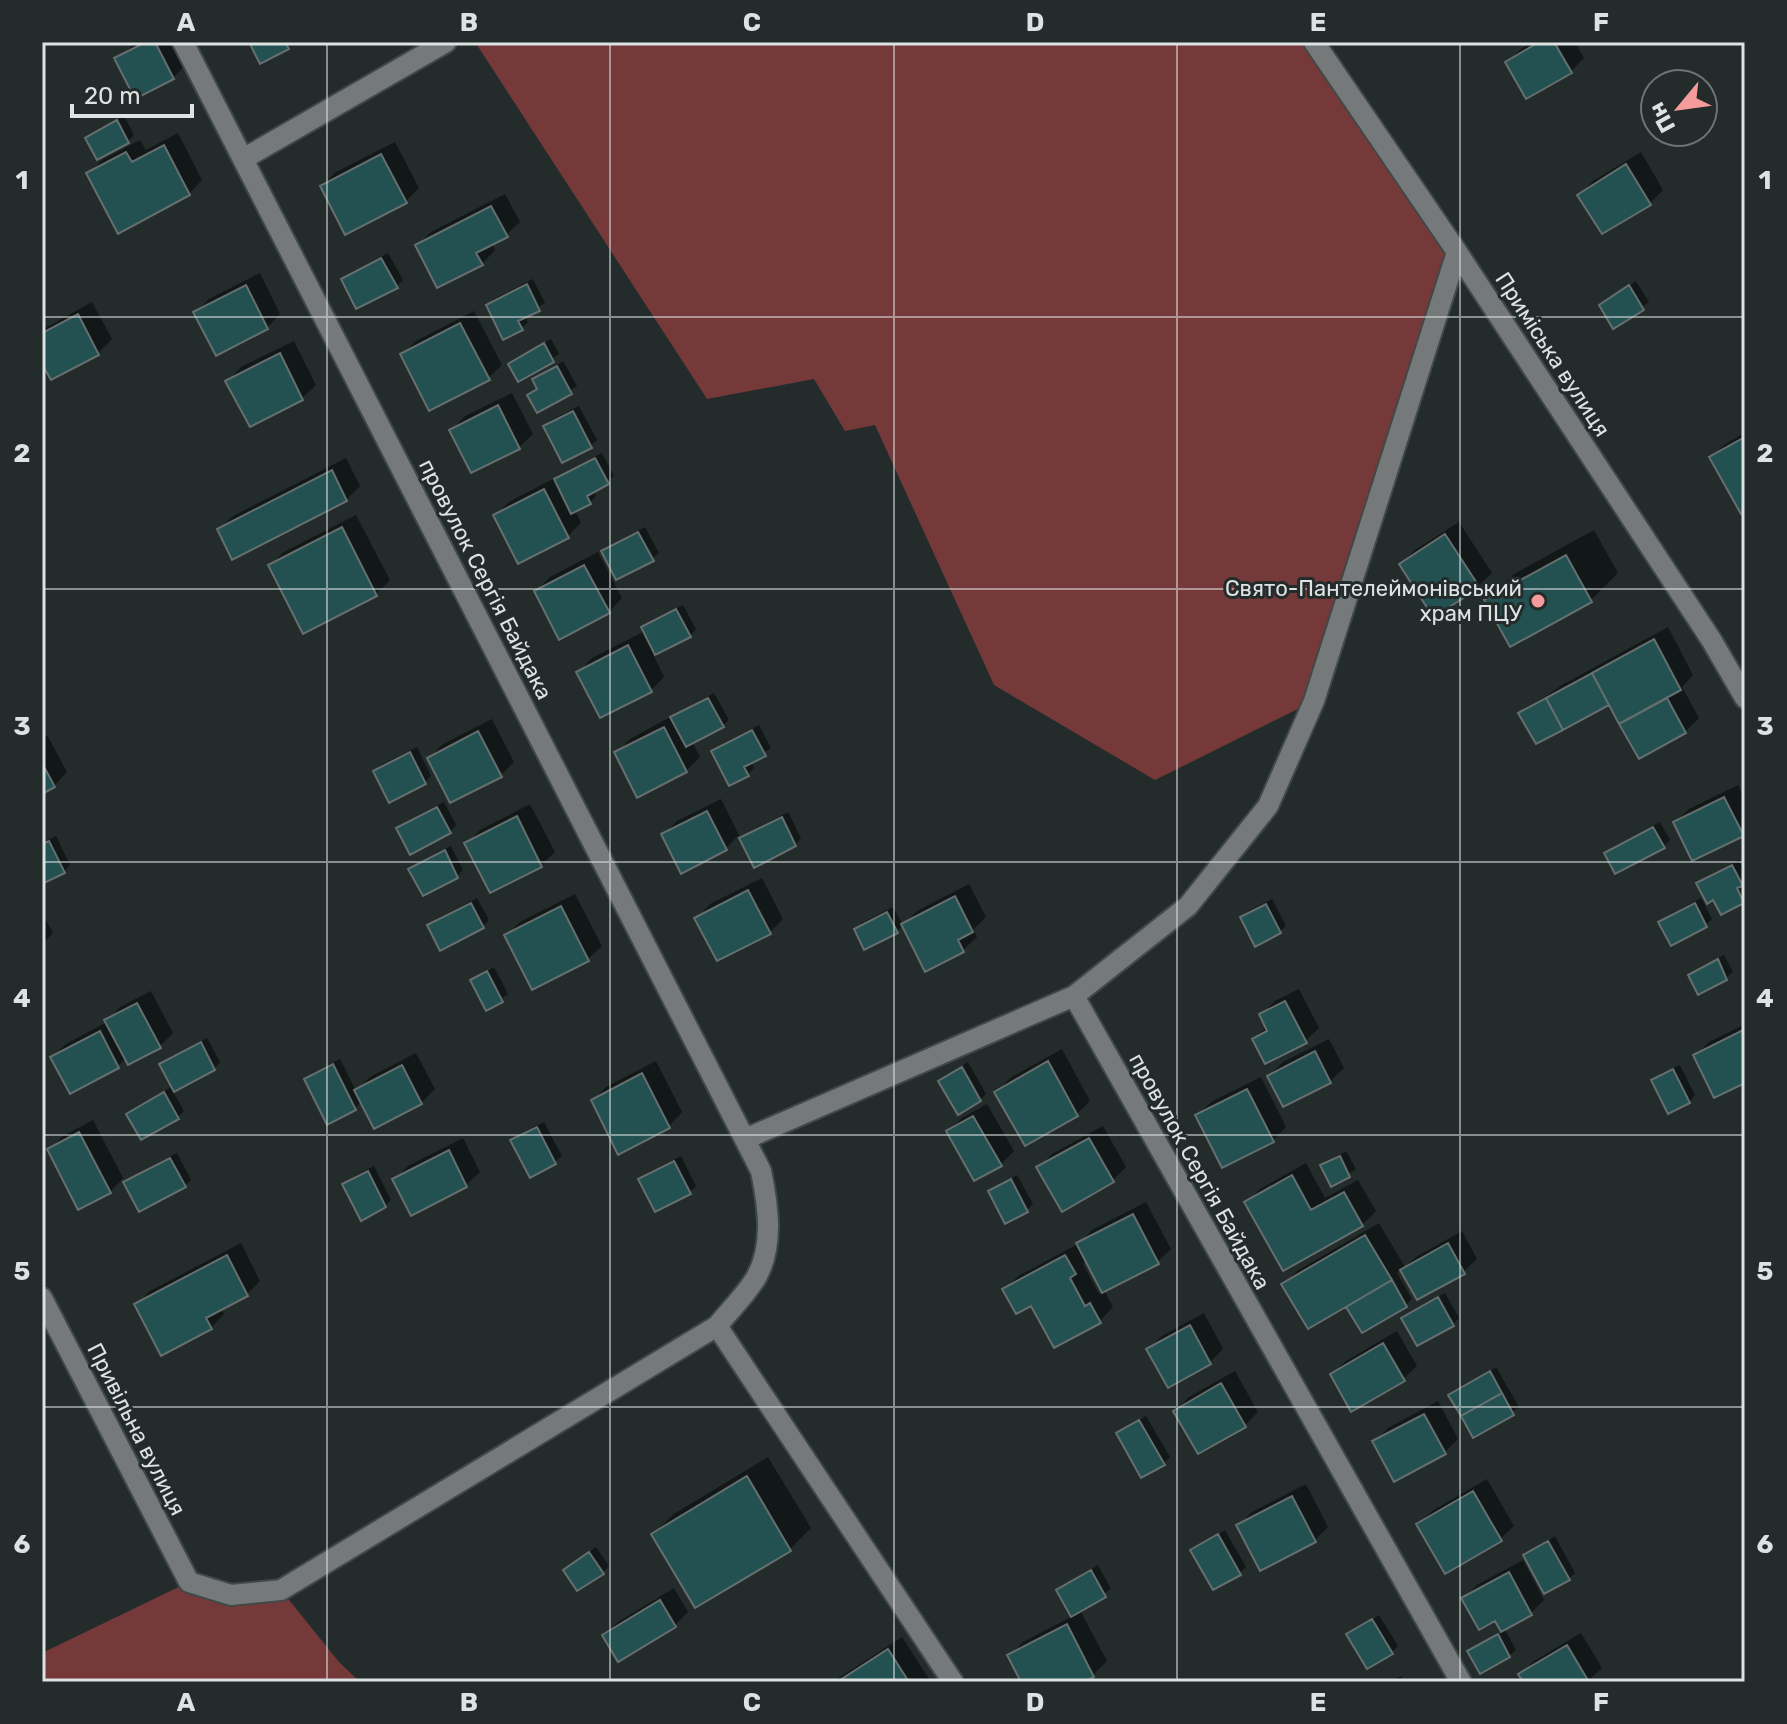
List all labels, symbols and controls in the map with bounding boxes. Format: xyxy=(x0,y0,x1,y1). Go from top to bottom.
text: A xyxy=(177,7,196,38)
text: B xyxy=(460,7,478,38)
text: C xyxy=(743,7,761,38)
text: D xyxy=(1026,7,1044,38)
text: E xyxy=(1310,7,1326,38)
text: F xyxy=(1593,7,1609,38)
scale bar xyxy=(72,68,192,118)
north arrow xyxy=(1639,68,1719,148)
text: 20 m xyxy=(84,82,141,110)
text: Пн xyxy=(1643,98,1681,137)
text: 1 xyxy=(16,165,28,196)
text: 1 xyxy=(1759,165,1771,196)
street label: Приміська вулиця xyxy=(1489,267,1616,442)
text: 2 xyxy=(14,438,30,469)
text: 2 xyxy=(1757,438,1773,469)
street label: провулок Сергія Байдака xyxy=(413,454,558,704)
place label: Свято-Пантелеймонівський храм ПЦУ xyxy=(1225,575,1522,627)
marker: Свято-Пантелеймонівський храм ПЦУ xyxy=(1529,592,1547,610)
text: 3 xyxy=(13,711,31,742)
text: 3 xyxy=(1756,711,1774,742)
text: 4 xyxy=(13,983,31,1014)
text: 4 xyxy=(1756,983,1774,1014)
street label: провулок Сергія Байдака xyxy=(1123,1048,1276,1294)
text: 5 xyxy=(14,1256,30,1287)
text: 5 xyxy=(1757,1256,1773,1287)
street label: Привільна вулиця xyxy=(81,1338,192,1520)
text: 6 xyxy=(14,1529,31,1560)
text: 6 xyxy=(1757,1529,1774,1560)
text: A xyxy=(177,1687,196,1718)
text: B xyxy=(460,1687,478,1718)
text: C xyxy=(743,1687,761,1718)
text: D xyxy=(1026,1687,1044,1718)
text: E xyxy=(1310,1687,1326,1718)
text: F xyxy=(1593,1687,1609,1718)

